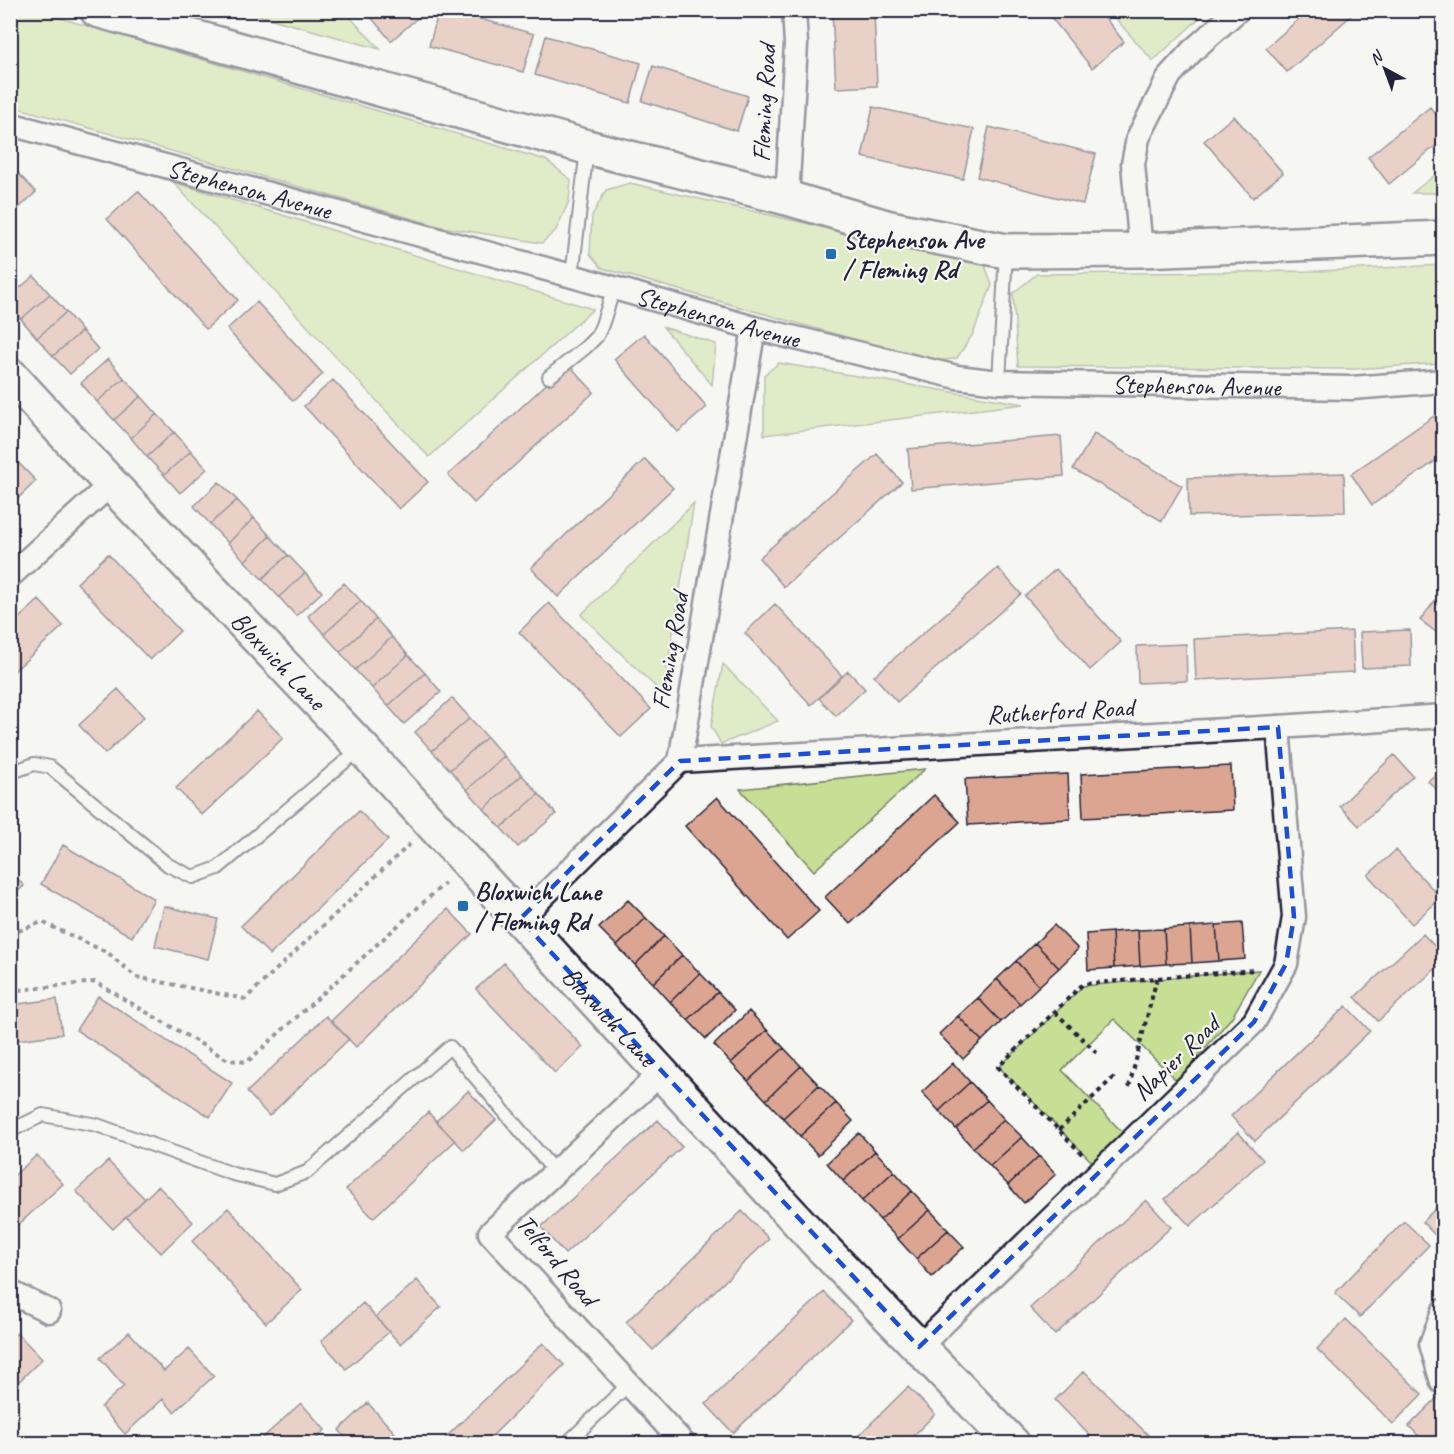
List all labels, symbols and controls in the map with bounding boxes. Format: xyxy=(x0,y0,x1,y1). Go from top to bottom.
north arrow xyxy=(1355,39,1415,99)
street label: Fleming Road xyxy=(744,40,784,163)
text: N xyxy=(1366,46,1388,69)
street label: Stephenson Avenue xyxy=(164,151,336,227)
place label: Stephenson Ave / Fleming Rd xyxy=(843,223,986,286)
marker: Stephenson Ave / Fleming Rd xyxy=(824,247,838,261)
street label: Stephenson Avenue xyxy=(633,279,805,355)
street label: Stephenson Avenue xyxy=(1112,367,1282,403)
street label: Fleming Road xyxy=(644,586,697,712)
street label: Bloxwich Lane xyxy=(224,604,335,719)
street label: Rutherford Road xyxy=(986,690,1138,731)
place label: Bloxwich Lane / Fleming Rd xyxy=(475,875,603,938)
marker: Bloxwich Lane / Fleming Rd xyxy=(456,899,470,913)
street label: Bloxwich Lane xyxy=(555,960,665,1075)
street label: Napier Road xyxy=(1125,1006,1229,1108)
street label: Telford Road xyxy=(509,1207,607,1316)

